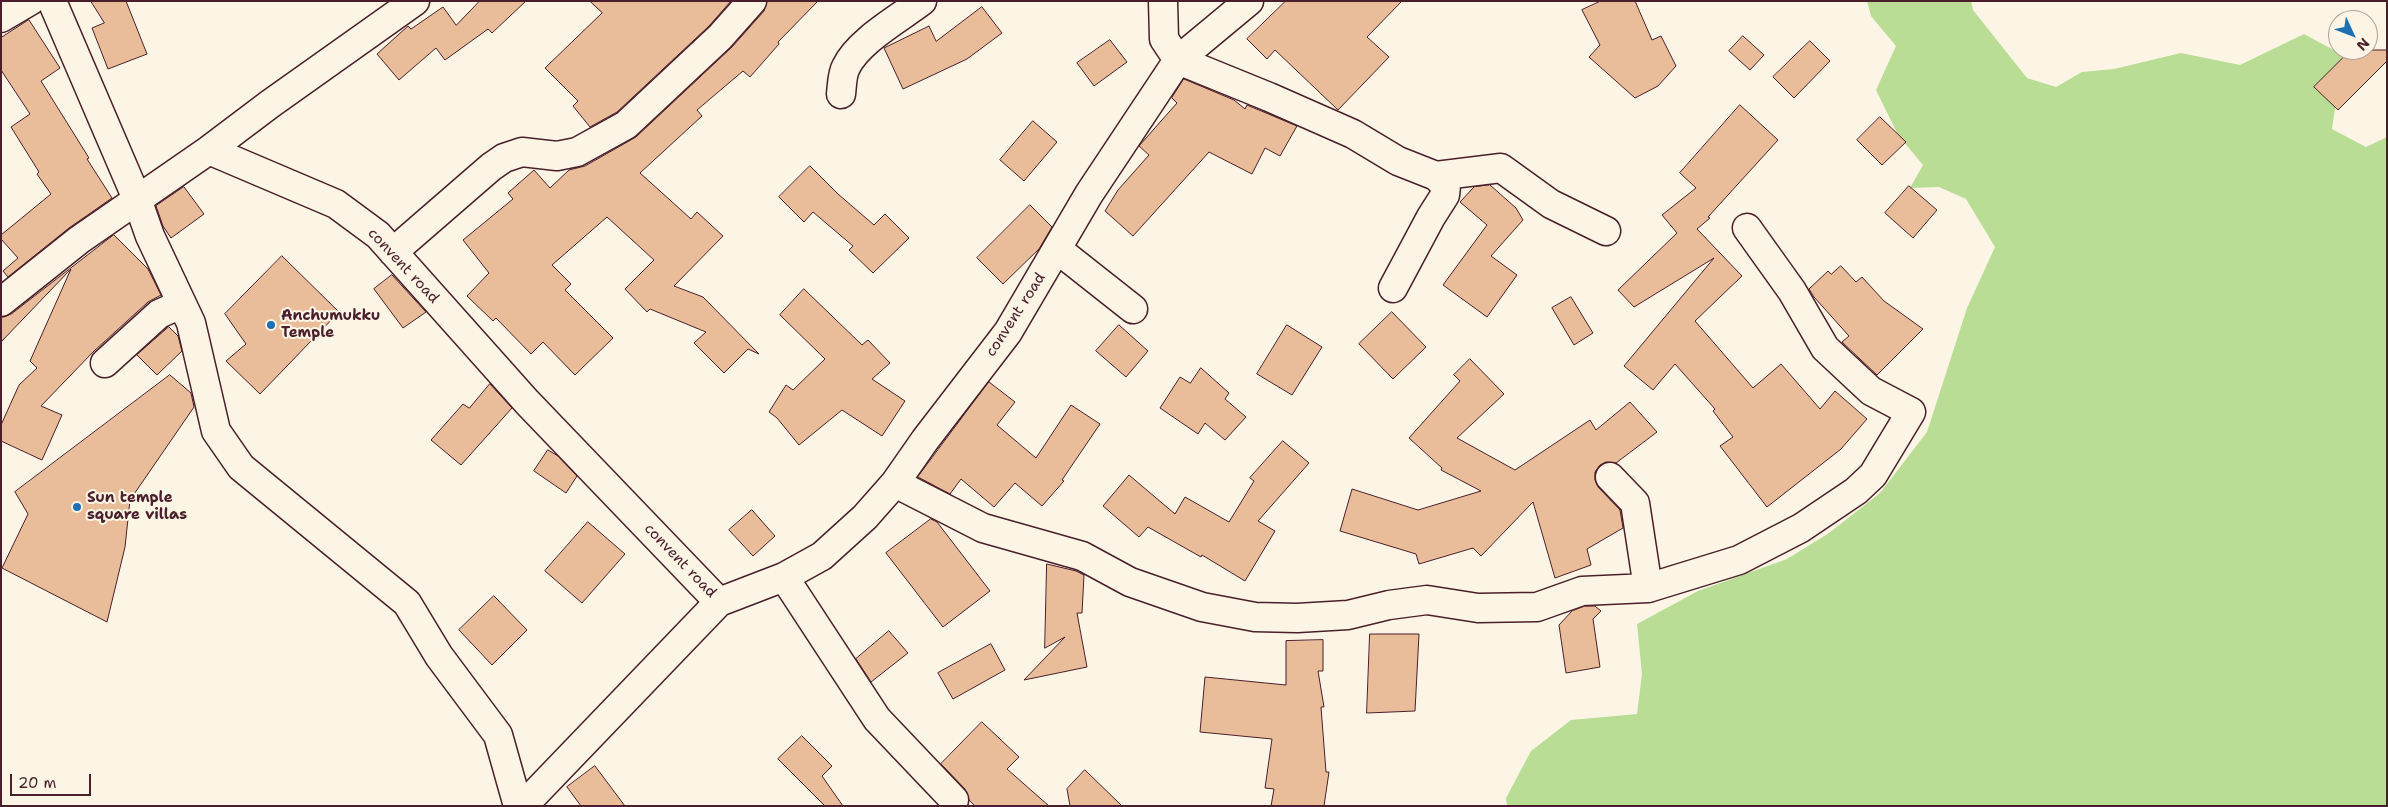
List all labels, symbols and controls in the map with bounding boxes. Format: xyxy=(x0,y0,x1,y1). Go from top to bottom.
north arrow xyxy=(2328,10,2378,60)
text: N xyxy=(2353,34,2374,55)
street label: convent road xyxy=(364,225,442,307)
street label: convent road xyxy=(982,270,1050,360)
place label: Anchumukku Temple xyxy=(281,307,380,342)
marker: Anchumukku Temple xyxy=(265,319,277,331)
place label: Sun temple square villas xyxy=(87,489,187,524)
marker: Sun temple square villas xyxy=(71,501,83,513)
street label: convent road xyxy=(640,520,720,602)
scale bar xyxy=(12,764,94,796)
text: 20 m xyxy=(18,773,57,793)

